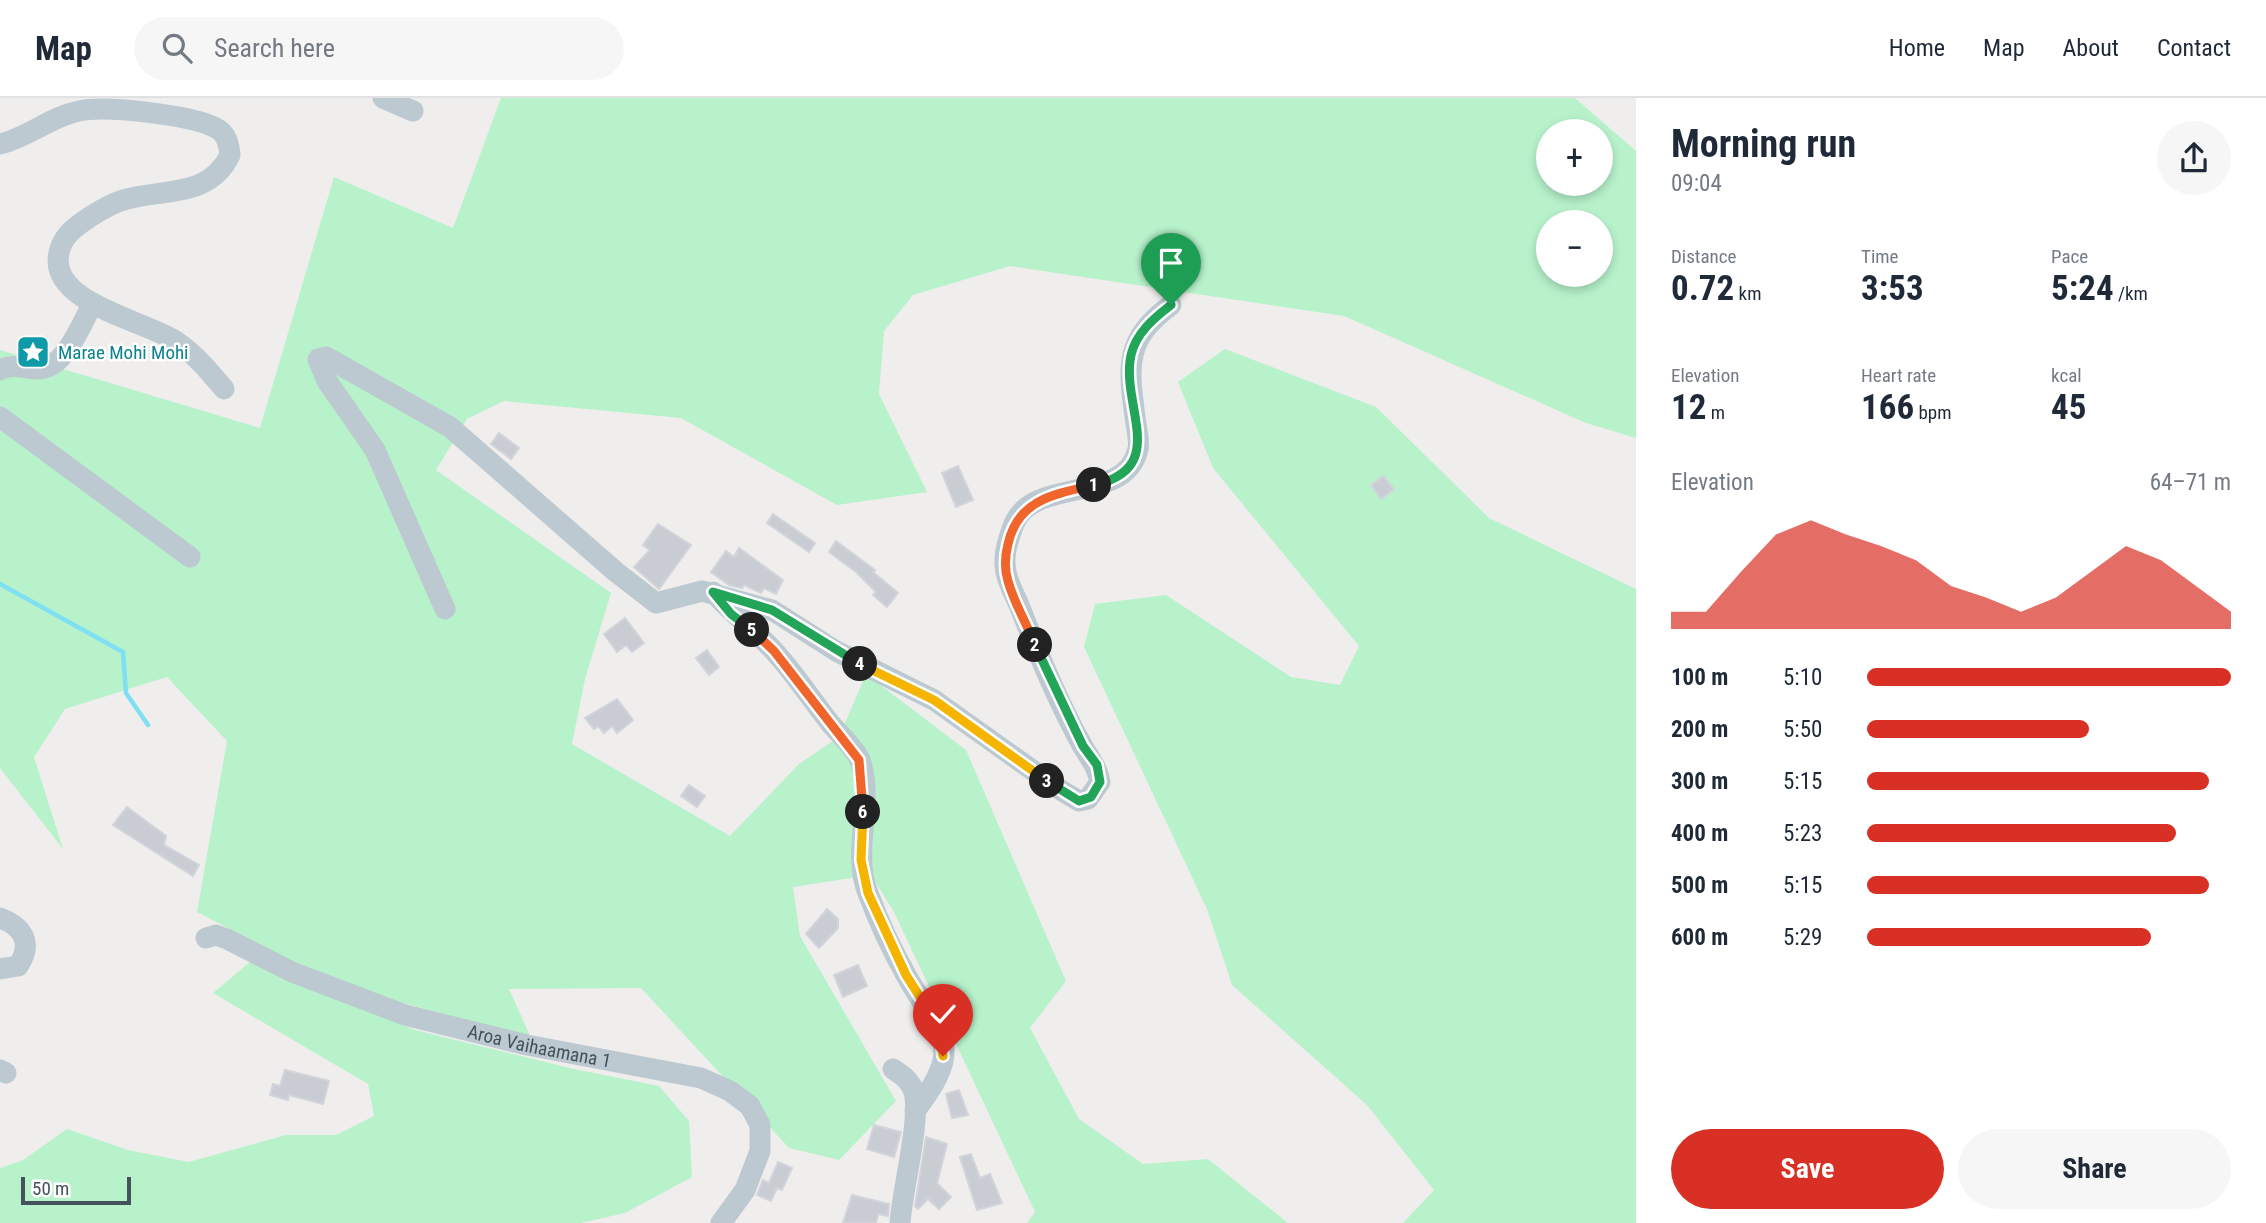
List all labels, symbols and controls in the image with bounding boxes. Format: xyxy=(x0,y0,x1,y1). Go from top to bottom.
search box xyxy=(134,17,624,80)
text: Map xyxy=(35,29,92,68)
icon: search xyxy=(158,29,196,67)
text: Search here xyxy=(214,33,335,63)
text: Home xyxy=(1889,34,1945,62)
text: Map xyxy=(1983,34,2025,62)
text: About xyxy=(2063,34,2119,62)
text: Contact xyxy=(2157,34,2231,62)
map controls xyxy=(1536,119,1613,287)
button: + xyxy=(1536,119,1613,196)
button: share xyxy=(2157,121,2231,195)
text: Morning run xyxy=(1671,122,1856,166)
text: 09:04 xyxy=(1671,170,1722,197)
button: − xyxy=(1536,210,1613,287)
pin xyxy=(1141,233,1201,305)
icon: arrive xyxy=(1152,244,1190,282)
text: Distance xyxy=(1671,245,1736,268)
text: Time xyxy=(1861,245,1898,268)
text: Pace xyxy=(2051,245,2088,268)
text: 0.72 xyxy=(1671,268,1734,309)
text: 3:53 xyxy=(1861,268,1924,309)
text: 5:24 xyxy=(2051,268,2114,309)
text: km xyxy=(1734,282,1761,305)
text: /km xyxy=(2114,282,2148,305)
place icon: Marae Mohi Mohi xyxy=(14,333,52,371)
place label: Marae Mohi Mohi xyxy=(58,341,188,364)
text: Elevation xyxy=(1671,364,1739,387)
text: Heart rate xyxy=(1861,364,1936,387)
text: kcal xyxy=(2051,364,2082,387)
text: 12 xyxy=(1671,387,1706,428)
text: 166 xyxy=(1861,387,1914,428)
text: 45 xyxy=(2051,387,2086,428)
text: m xyxy=(1706,401,1725,424)
text: bpm xyxy=(1914,401,1951,424)
pin: 1 xyxy=(1076,468,1112,502)
text: Elevation xyxy=(1671,469,1754,496)
text: 64–71 m xyxy=(2150,469,2231,496)
text: 1 xyxy=(1089,473,1098,496)
pin: 5 xyxy=(734,612,770,648)
text: 5 xyxy=(747,618,756,641)
pin: 2 xyxy=(1018,628,1052,662)
text: 2 xyxy=(1030,633,1039,656)
pin: 4 xyxy=(842,646,878,682)
text: 4 xyxy=(855,652,864,675)
text: 100 m xyxy=(1671,664,1728,691)
text: 5:10 xyxy=(1783,664,1822,691)
text: 200 m xyxy=(1671,716,1728,743)
text: 5:50 xyxy=(1783,716,1822,743)
pin: 3 xyxy=(1030,764,1064,798)
text: 300 m xyxy=(1671,768,1728,795)
text: 5:15 xyxy=(1783,768,1822,795)
text: 3 xyxy=(1042,769,1051,792)
pin: 6 xyxy=(846,794,880,830)
text: 6 xyxy=(858,800,867,823)
text: 400 m xyxy=(1671,820,1728,847)
text: 5:23 xyxy=(1783,820,1822,847)
text: 500 m xyxy=(1671,872,1728,899)
text: 5:15 xyxy=(1783,872,1822,899)
text: 600 m xyxy=(1671,924,1728,951)
text: 5:29 xyxy=(1783,924,1822,951)
pin xyxy=(913,984,973,1056)
icon: check xyxy=(924,995,962,1033)
street label: Aroa Vaihaamana 1 xyxy=(465,1020,613,1073)
button: Save xyxy=(1671,1129,1944,1209)
button: Share xyxy=(1958,1129,2231,1209)
scale bar xyxy=(21,1174,131,1206)
text: 50 m xyxy=(32,1177,69,1200)

